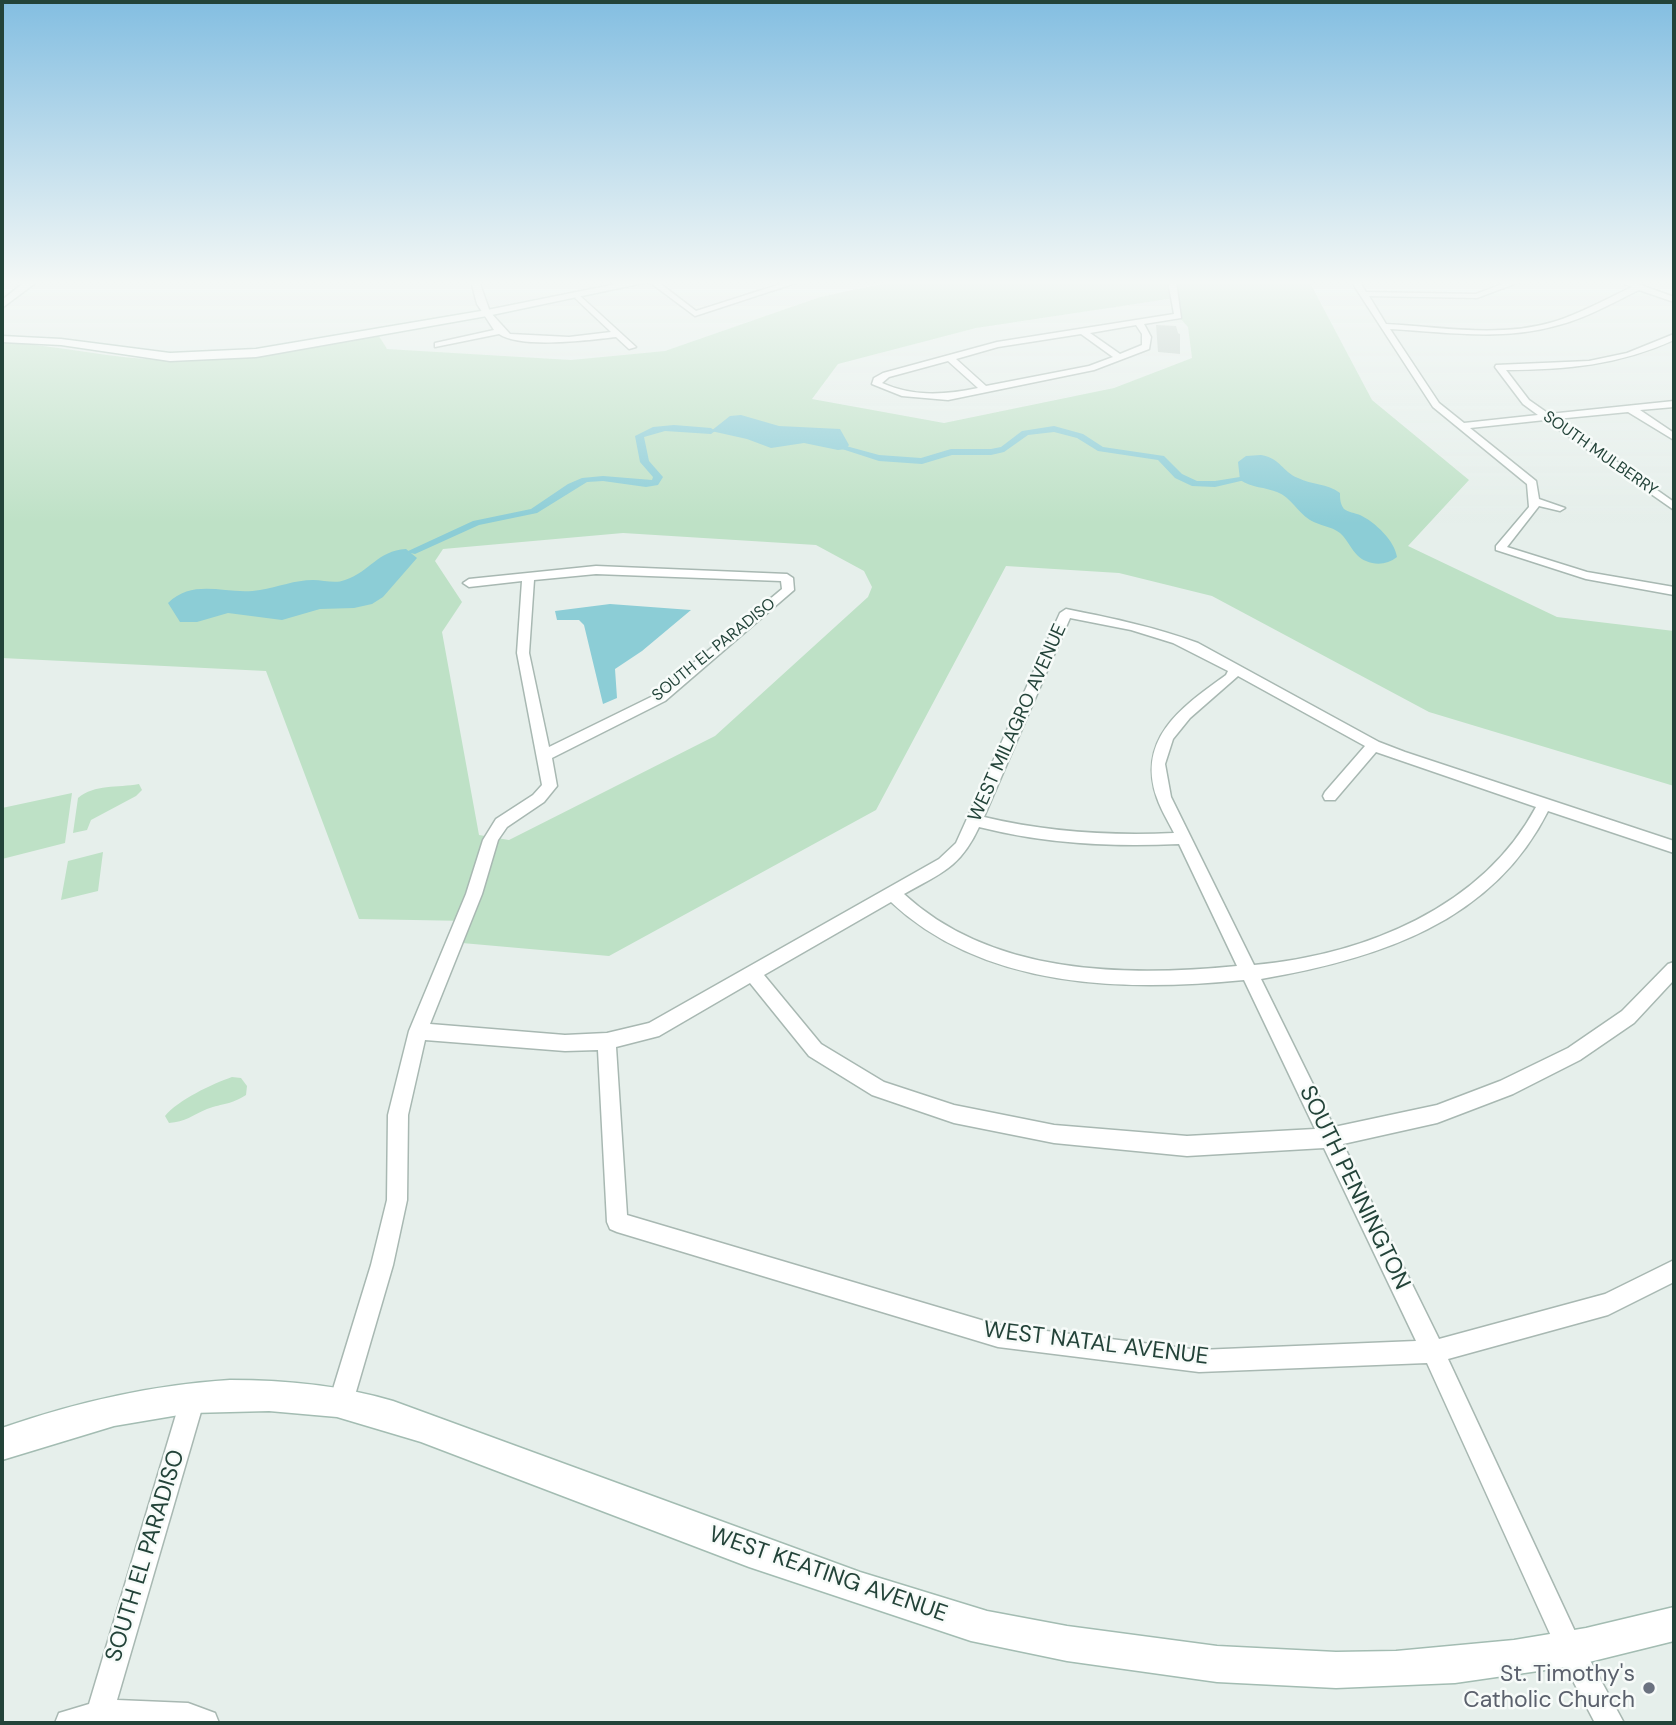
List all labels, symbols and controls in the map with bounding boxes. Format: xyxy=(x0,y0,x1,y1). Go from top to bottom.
street label: SOUTH MULBERRY xyxy=(1539,407,1661,501)
street label: SOUTH EL PARADISO xyxy=(648,594,780,706)
street label: WEST MILAGRO AVENUE xyxy=(964,621,1072,825)
street label: SOUTH PENNINGTON xyxy=(1293,1082,1415,1294)
street label: WEST NATAL AVENUE xyxy=(982,1316,1210,1372)
street label: SOUTH EL PARADISO xyxy=(101,1447,191,1665)
street label: WEST KEATING AVENUE xyxy=(705,1521,951,1629)
place label: St. Timothy's Catholic Church xyxy=(1463,1661,1635,1715)
marker: St. Timothy's Catholic Church xyxy=(1641,1680,1657,1696)

